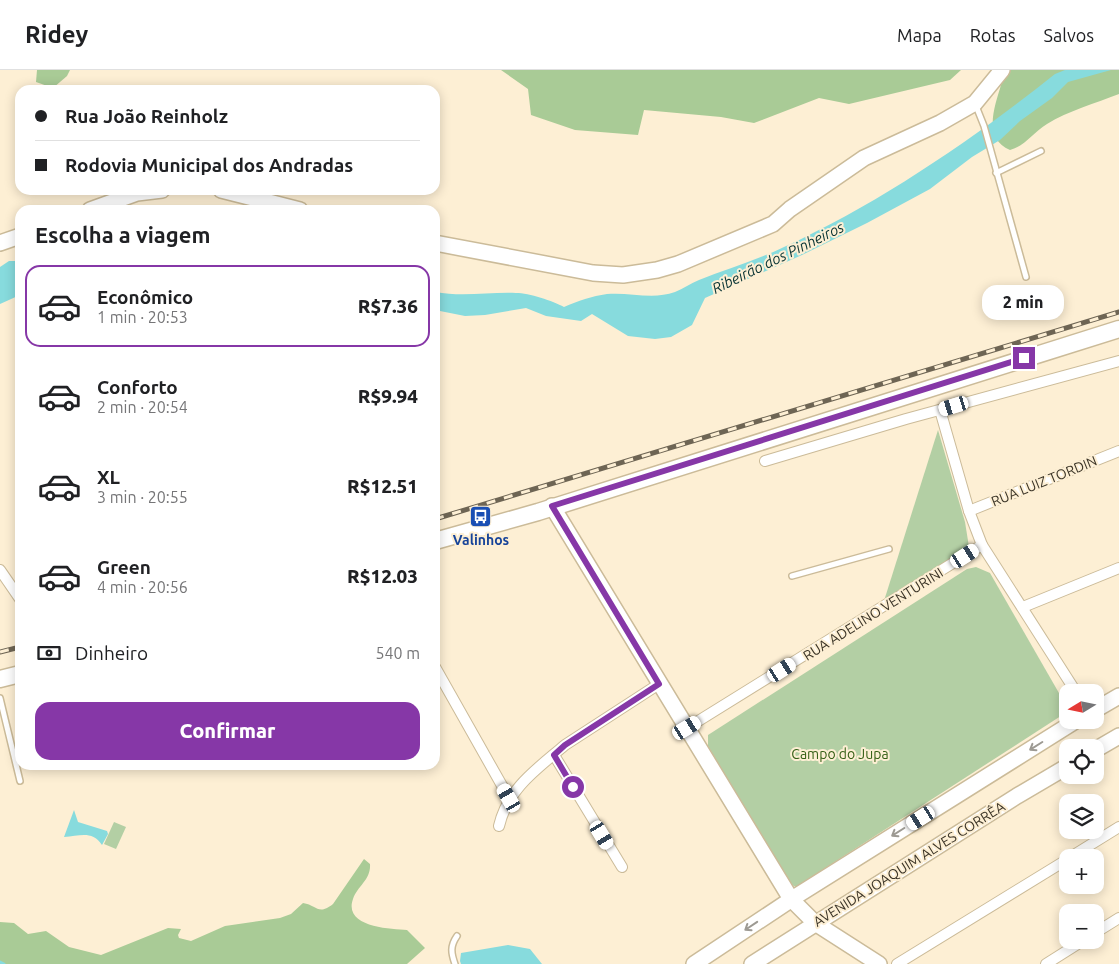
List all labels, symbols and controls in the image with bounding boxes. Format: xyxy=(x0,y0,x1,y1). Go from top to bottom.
text: Ridey xyxy=(25,21,88,48)
text: Mapa xyxy=(897,25,942,45)
text: Rotas xyxy=(970,25,1016,45)
text: Salvos xyxy=(1044,25,1094,45)
text: Rua João Reinholz xyxy=(65,105,228,127)
text: Rodovia Municipal dos Andradas xyxy=(65,154,353,176)
water label: Ribeirão dos Pinheiros xyxy=(709,218,847,297)
text: Escolha a viagem xyxy=(35,222,210,247)
icon: car xyxy=(37,284,82,329)
text: Econômico xyxy=(97,286,193,308)
callout: 2 min xyxy=(983,286,1065,320)
text: 2 min xyxy=(1003,293,1043,311)
text: R$7.36 xyxy=(358,295,418,317)
text: 1 min · 20:53 xyxy=(97,308,188,326)
route end xyxy=(1013,347,1035,369)
icon: car xyxy=(37,374,82,419)
text: Conforto xyxy=(97,376,178,398)
text: R$9.94 xyxy=(358,385,418,407)
car xyxy=(937,394,970,418)
text: 2 min · 20:54 xyxy=(97,398,188,416)
street label: RUA LUIZ TORDIN xyxy=(989,453,1099,509)
icon: car xyxy=(37,464,82,509)
text: XL xyxy=(97,466,120,488)
text: R$12.51 xyxy=(347,475,418,497)
text: 3 min · 20:55 xyxy=(97,488,188,506)
bus stop icon: Valinhos xyxy=(469,505,493,529)
place label: Valinhos xyxy=(453,532,510,548)
car xyxy=(948,542,981,570)
icon: car xyxy=(37,554,82,599)
text: Green xyxy=(97,556,151,578)
street label: RUA ADELINO VENTURINI xyxy=(800,564,946,664)
text: R$12.03 xyxy=(347,565,418,587)
text: 4 min · 20:56 xyxy=(97,578,188,596)
icon: cash xyxy=(35,639,63,667)
text: Dinheiro xyxy=(75,642,148,664)
text: 540 m xyxy=(375,644,420,662)
car xyxy=(765,656,798,684)
north arrow xyxy=(1059,684,1104,729)
map controls xyxy=(1059,684,1104,949)
button: Confirmar xyxy=(35,702,420,760)
car xyxy=(670,714,703,742)
button: locate xyxy=(1059,739,1104,784)
one-way arrow xyxy=(1029,741,1043,751)
park label: Campo do Jupa xyxy=(791,746,889,762)
route start xyxy=(562,776,584,798)
car xyxy=(495,781,522,815)
button: layers xyxy=(1059,794,1104,839)
street label: AVENIDA JOAQUIM ALVES CORRÊA xyxy=(810,797,1008,930)
car xyxy=(904,804,937,832)
car xyxy=(587,818,616,852)
one-way arrow xyxy=(892,828,906,838)
button: + xyxy=(1059,849,1104,894)
button: − xyxy=(1059,904,1104,949)
one-way arrow xyxy=(744,922,758,932)

